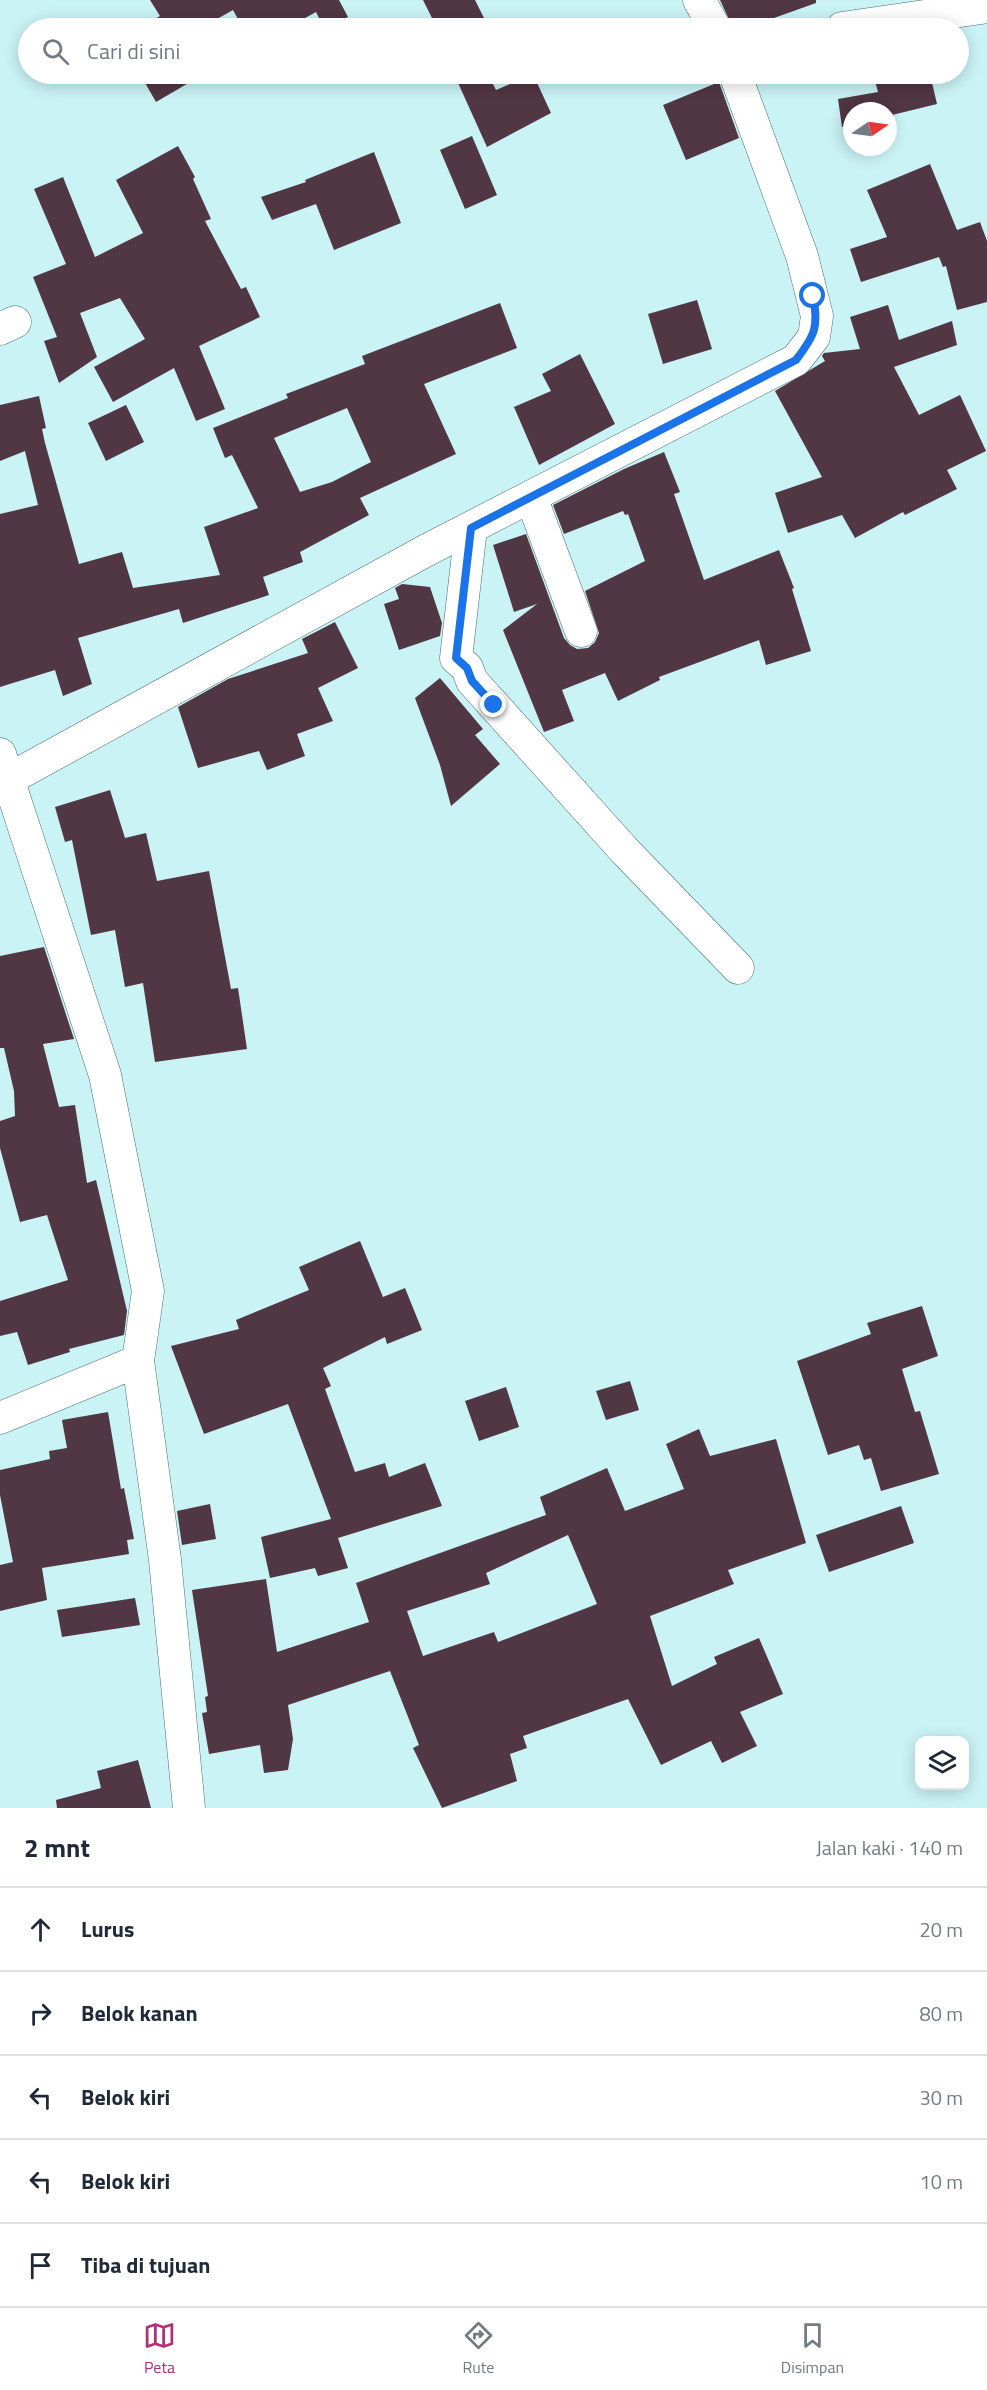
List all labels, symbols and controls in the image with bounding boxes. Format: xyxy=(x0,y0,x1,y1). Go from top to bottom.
search box xyxy=(18,18,969,84)
text: Cari di sini xyxy=(87,34,180,68)
icon: search xyxy=(39,35,72,68)
north arrow xyxy=(843,102,897,156)
route start xyxy=(799,282,825,308)
route end xyxy=(480,691,506,717)
map controls xyxy=(915,1736,969,1790)
button: layers xyxy=(915,1736,969,1790)
text: 2 mnt xyxy=(24,1828,90,1867)
text: Jalan kaki · 140 m xyxy=(816,1832,963,1863)
text: Lurus xyxy=(81,1912,134,1946)
icon: ahead xyxy=(24,1913,57,1946)
text: 20 m xyxy=(919,1914,963,1945)
text: Belok kanan xyxy=(81,1996,198,2030)
icon: right xyxy=(24,1997,57,2030)
text: 80 m xyxy=(919,1998,963,2029)
text: Belok kiri xyxy=(81,2080,170,2114)
icon: left xyxy=(24,2081,57,2114)
text: 30 m xyxy=(919,2082,963,2113)
text: Belok kiri xyxy=(81,2164,170,2198)
icon: left xyxy=(24,2165,57,2198)
text: 10 m xyxy=(919,2166,963,2197)
text: Tiba di tujuan xyxy=(81,2248,210,2282)
icon: arrive xyxy=(24,2249,57,2282)
tab: Peta xyxy=(143,2319,176,2379)
tab: Rute xyxy=(462,2319,495,2379)
tab: Disimpan xyxy=(781,2319,844,2379)

